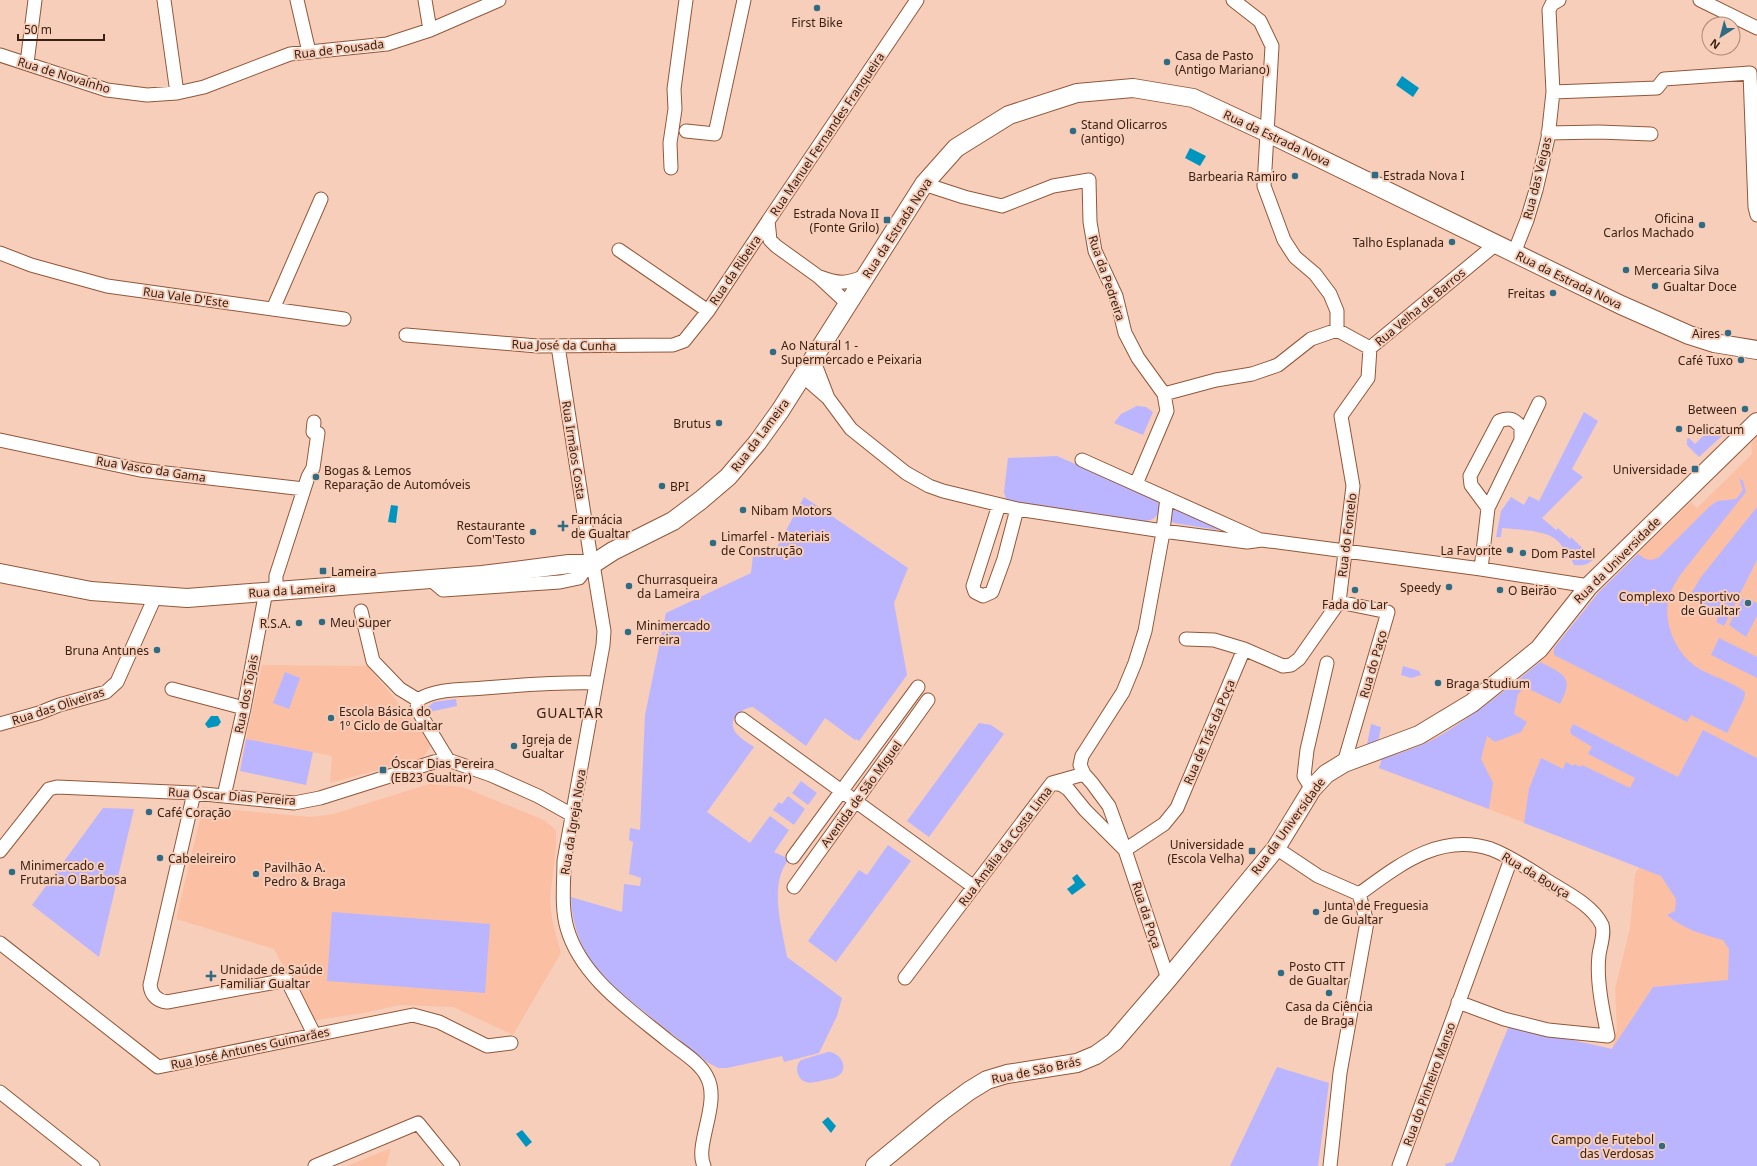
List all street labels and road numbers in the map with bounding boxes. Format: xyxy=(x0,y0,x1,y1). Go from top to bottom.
street label: Rua de Pousada xyxy=(293,35,385,63)
street label: Rua Manuel Fernandes Franqueira xyxy=(766,49,888,219)
street label: Rua de Novaínho xyxy=(16,53,112,97)
street label: Rua da Estrada Nova xyxy=(1221,106,1333,170)
street label: Rua das Veigas xyxy=(1519,135,1556,221)
street label: Rua da Estrada Nova xyxy=(858,175,936,281)
street label: Rua da Ribeira xyxy=(705,232,765,308)
street label: Rua da Pedreira xyxy=(1084,233,1130,323)
street label: Rua da Estrada Nova xyxy=(1513,247,1625,313)
street label: Rua Velha de Barros xyxy=(1371,264,1469,350)
street label: Rua Vale D'Este xyxy=(142,283,230,311)
street label: Rua José da Cunha xyxy=(512,336,616,354)
street label: Rua da Lameira xyxy=(727,395,793,475)
street label: Rua Irmãos Costa xyxy=(558,400,590,500)
street label: Rua Vasco da Gama xyxy=(95,452,207,486)
street label: Rua do Fontelo xyxy=(1333,492,1361,578)
street label: Rua da Universidade xyxy=(1570,513,1664,607)
street label: Rua da Lameira xyxy=(248,578,336,602)
street label: Rua do Paço xyxy=(1355,628,1391,700)
street label: Rua dos Tojais xyxy=(230,653,262,735)
street label: Rua de Trás da Poça xyxy=(1179,677,1239,787)
street label: Rua das Oliveiras xyxy=(10,683,107,729)
street label: Avenida de São Miguel xyxy=(817,737,905,851)
street label: Rua da Igreja Nova xyxy=(556,768,590,876)
street label: Rua da Universidade xyxy=(1247,774,1329,878)
street label: Rua Óscar Dias Pereira xyxy=(168,783,296,809)
street label: Rua Amália da Costa Lima xyxy=(954,783,1056,909)
street label: Rua da Bouça xyxy=(1499,848,1573,902)
street label: Rua da Poça xyxy=(1128,880,1166,950)
street label: Rua do Pinheiro Manso xyxy=(1399,1020,1459,1148)
street label: Rua José Antunes Guimarães xyxy=(169,1023,331,1073)
street label: Rua de São Brás xyxy=(990,1052,1082,1088)

